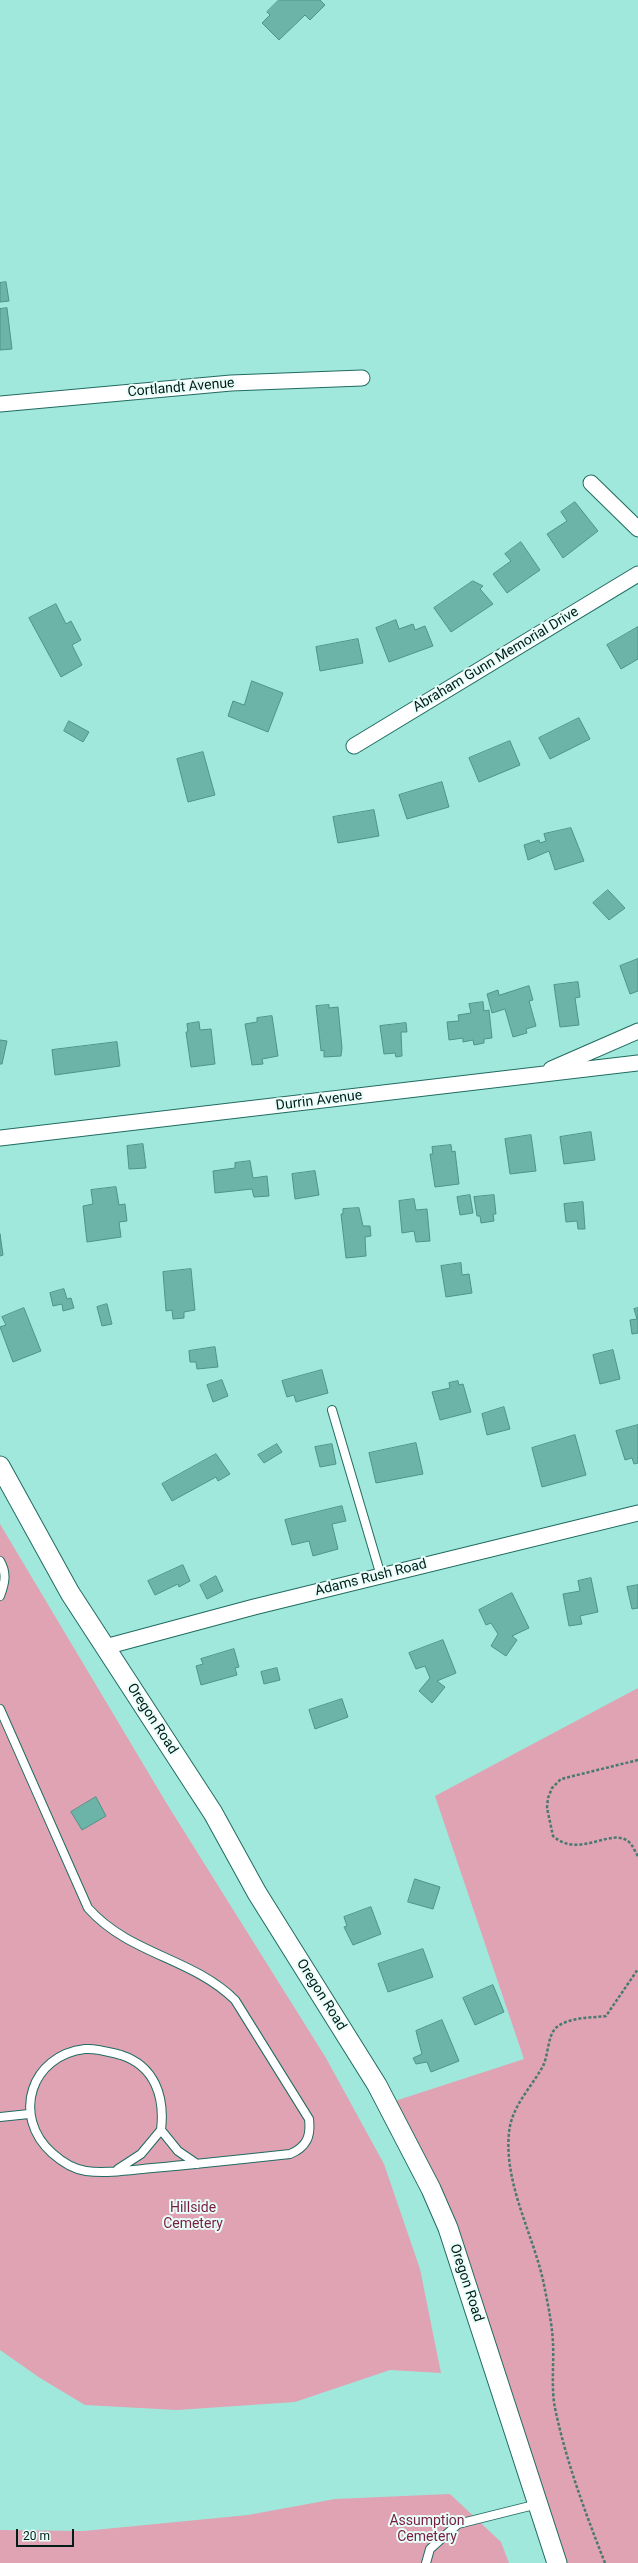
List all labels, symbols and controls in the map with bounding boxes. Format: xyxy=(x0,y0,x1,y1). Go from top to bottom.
street label: Cortlandt Avenue xyxy=(127,375,235,401)
street label: Abraham Gunn Memorial Drive xyxy=(410,604,582,716)
street label: Durrin Avenue xyxy=(275,1087,363,1115)
street label: Adams Rush Road xyxy=(313,1556,429,1600)
street label: Oregon Road xyxy=(123,1681,181,1757)
street label: Oregon Road xyxy=(292,1956,350,2034)
park label: Hillside Cemetery xyxy=(163,2200,223,2232)
street label: Oregon Road xyxy=(446,2242,486,2324)
park label: Assumption Cemetery xyxy=(389,2513,465,2546)
scale bar xyxy=(18,2521,76,2547)
text: 20 m xyxy=(23,2529,50,2543)

